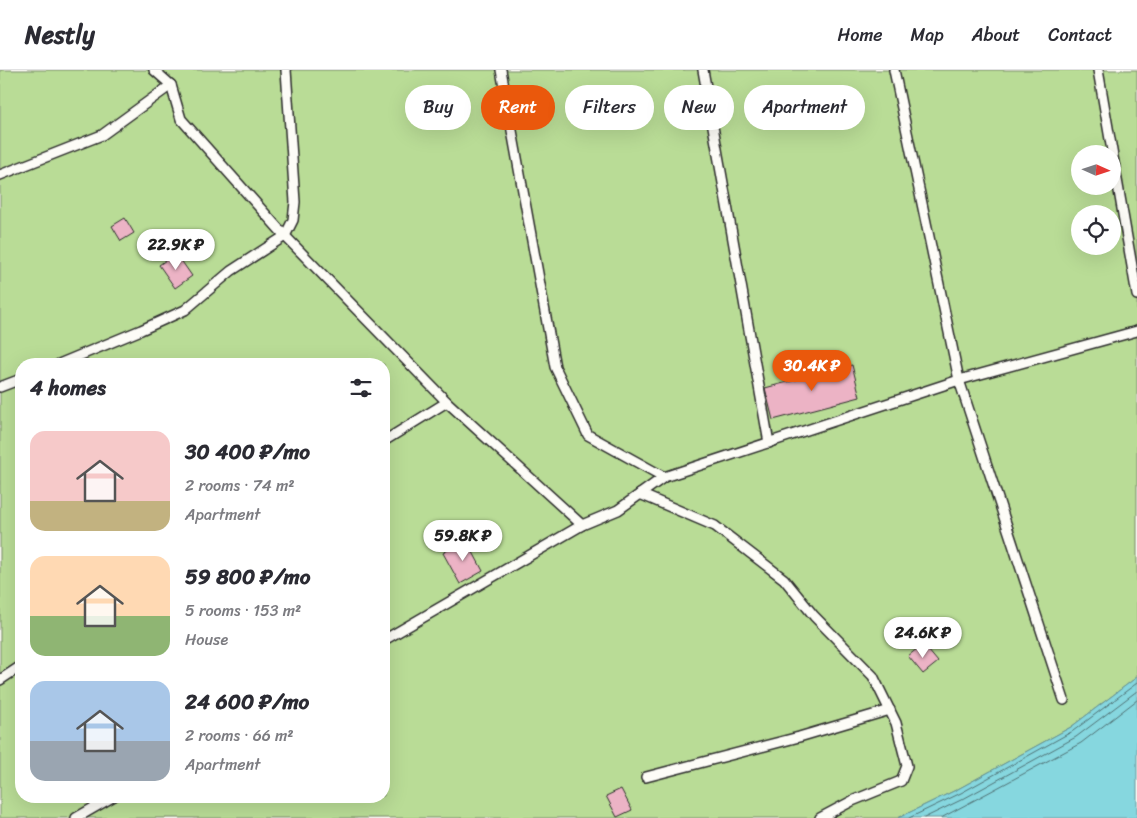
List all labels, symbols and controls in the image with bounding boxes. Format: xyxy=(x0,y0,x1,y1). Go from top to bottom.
text: Nestly xyxy=(25,14,95,56)
text: Home xyxy=(838,19,883,51)
text: Map xyxy=(911,19,944,51)
text: About xyxy=(972,19,1020,51)
text: Contact xyxy=(1048,19,1112,51)
chip: Buy xyxy=(405,85,471,130)
chip: Rent xyxy=(481,85,555,130)
chip: Filters xyxy=(565,85,654,130)
chip: New xyxy=(664,85,734,130)
chip: Apartment xyxy=(744,85,865,130)
north arrow xyxy=(1071,145,1121,195)
map controls xyxy=(1071,145,1121,255)
button: locate xyxy=(1071,205,1121,255)
pin: 22.9K ₽ xyxy=(130,228,222,271)
text: 22.9K ₽ xyxy=(148,230,204,259)
pin: 30.4K ₽ xyxy=(766,350,858,392)
text: 30.4K ₽ xyxy=(783,351,841,380)
text: 4 homes xyxy=(30,369,106,407)
icon: filters xyxy=(347,374,375,402)
text: 30 400 ₽/mo xyxy=(185,433,310,471)
icon: home xyxy=(70,451,130,511)
text: 2 rooms · 74 m² xyxy=(185,471,295,500)
text: Apartment xyxy=(185,500,261,529)
pin: 59.8K ₽ xyxy=(417,520,509,562)
text: 59.8K ₽ xyxy=(434,521,492,550)
text: 59 800 ₽/mo xyxy=(185,558,310,596)
icon: home xyxy=(70,576,130,636)
text: 5 rooms · 153 m² xyxy=(185,596,301,625)
pin: 24.6K ₽ xyxy=(877,616,969,659)
text: 24.6K ₽ xyxy=(895,618,951,647)
text: House xyxy=(185,625,228,654)
text: 24 600 ₽/mo xyxy=(185,683,309,721)
icon: home xyxy=(70,701,130,761)
text: 2 rooms · 66 m² xyxy=(185,721,294,750)
text: Apartment xyxy=(185,750,261,779)

